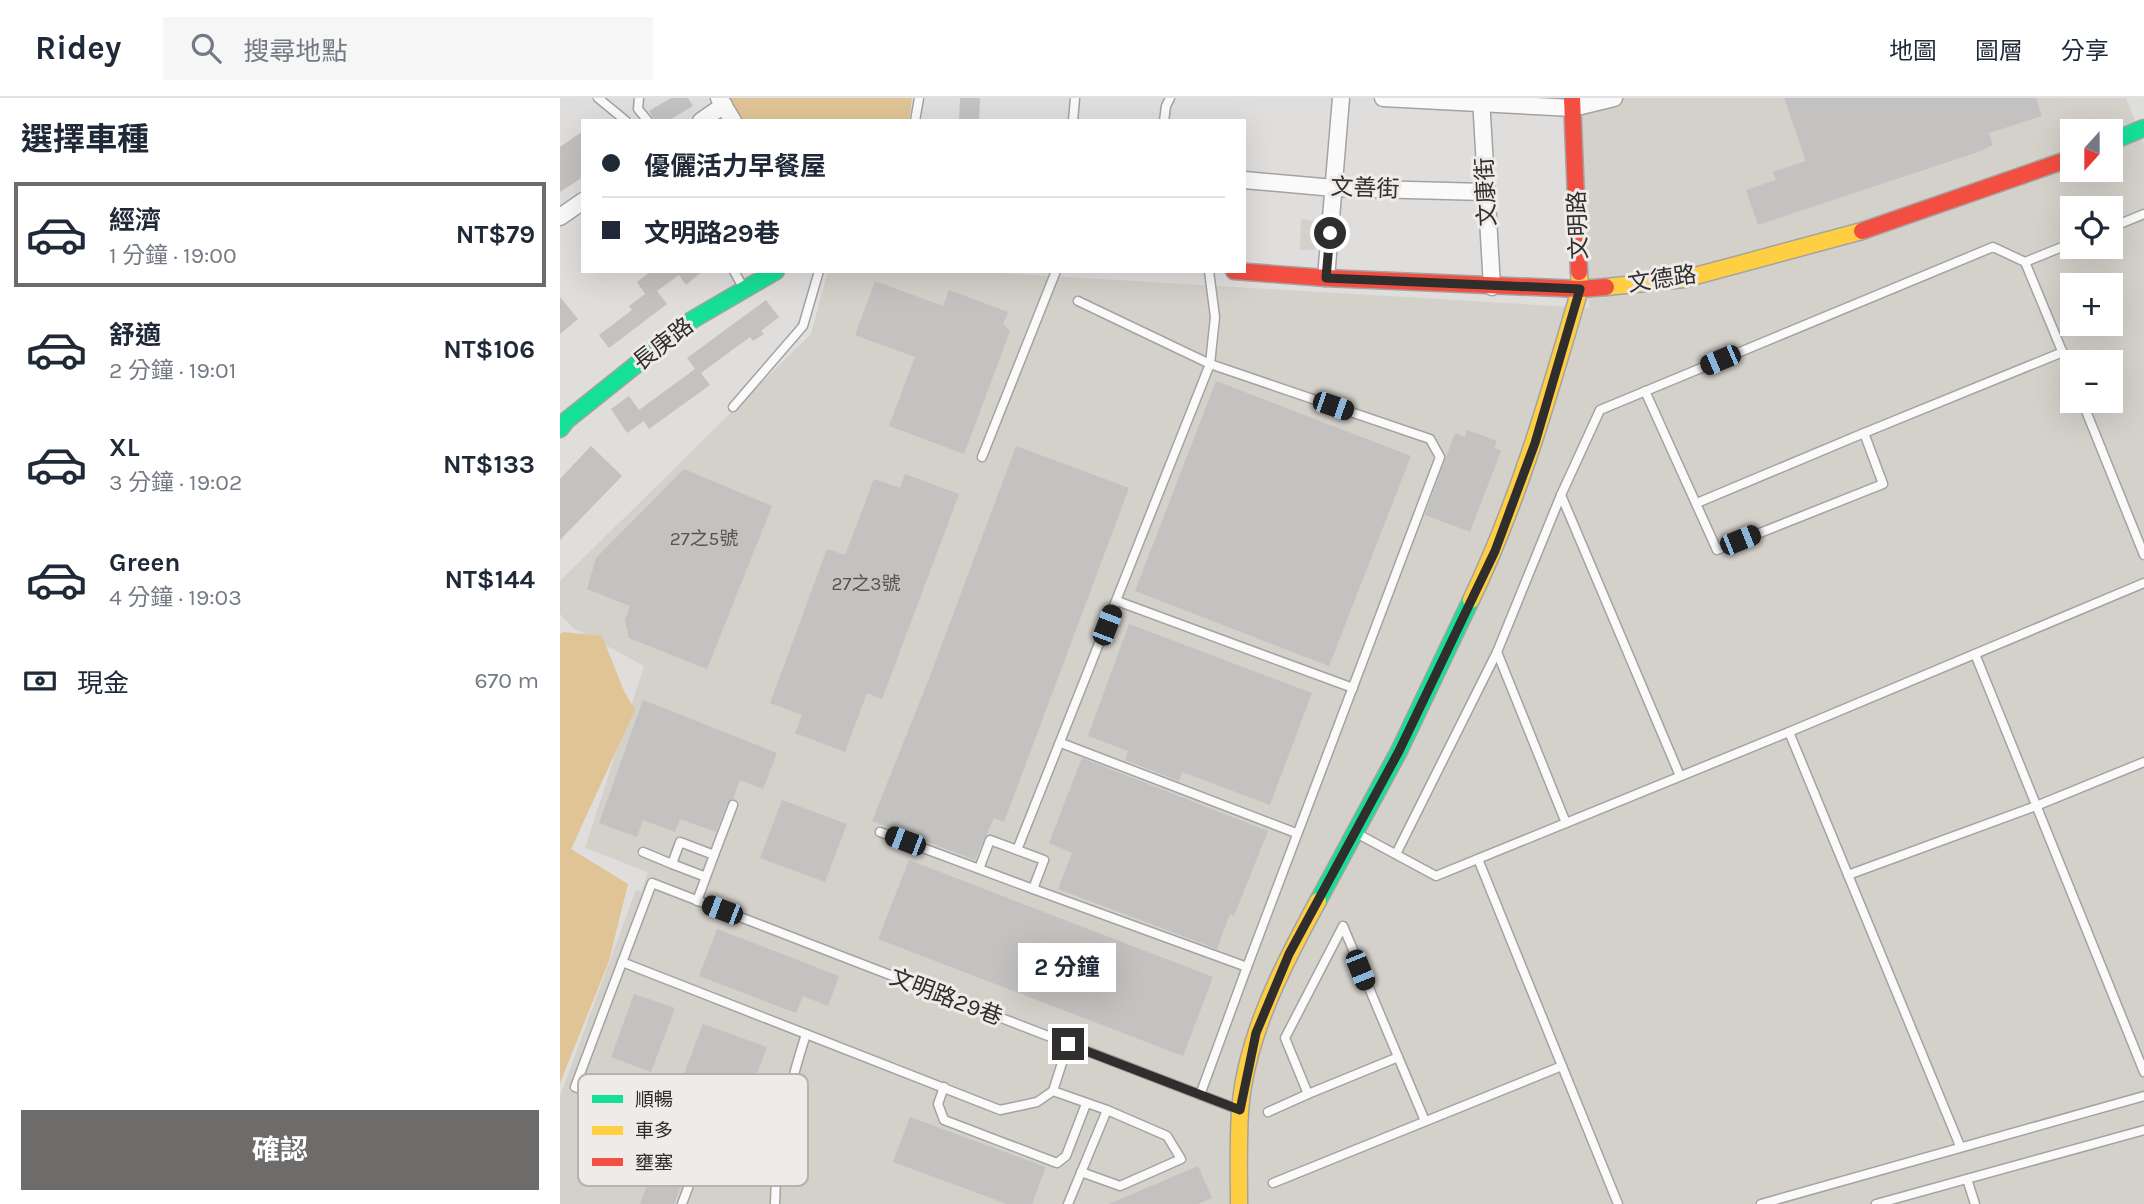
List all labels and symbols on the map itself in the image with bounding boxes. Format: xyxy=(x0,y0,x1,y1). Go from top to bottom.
north arrow xyxy=(2060,119,2123,182)
street label: 文康街 xyxy=(1471,157,1501,227)
street label: 文善街 xyxy=(1330,173,1400,203)
street label: 文明路 xyxy=(1563,190,1593,260)
route start xyxy=(1314,217,1346,249)
street label: 文德路 xyxy=(1626,261,1698,297)
street label: 長庚路 xyxy=(628,312,698,376)
car xyxy=(1697,342,1744,378)
car xyxy=(1310,389,1357,423)
car xyxy=(1717,522,1764,558)
house number: 27之5號 xyxy=(670,528,738,550)
house number: 27之3號 xyxy=(831,573,901,595)
car xyxy=(1090,602,1125,648)
car xyxy=(882,824,929,858)
car xyxy=(699,893,746,927)
callout: 2 分鐘 xyxy=(1019,942,1117,992)
car xyxy=(1343,947,1378,993)
street label: 文明路29巷 xyxy=(886,963,1006,1031)
route end xyxy=(1052,1028,1084,1060)
legend xyxy=(578,1074,808,1186)
text: 順暢 xyxy=(635,1089,673,1111)
text: 車多 xyxy=(635,1120,673,1142)
text: 壅塞 xyxy=(635,1152,673,1174)

